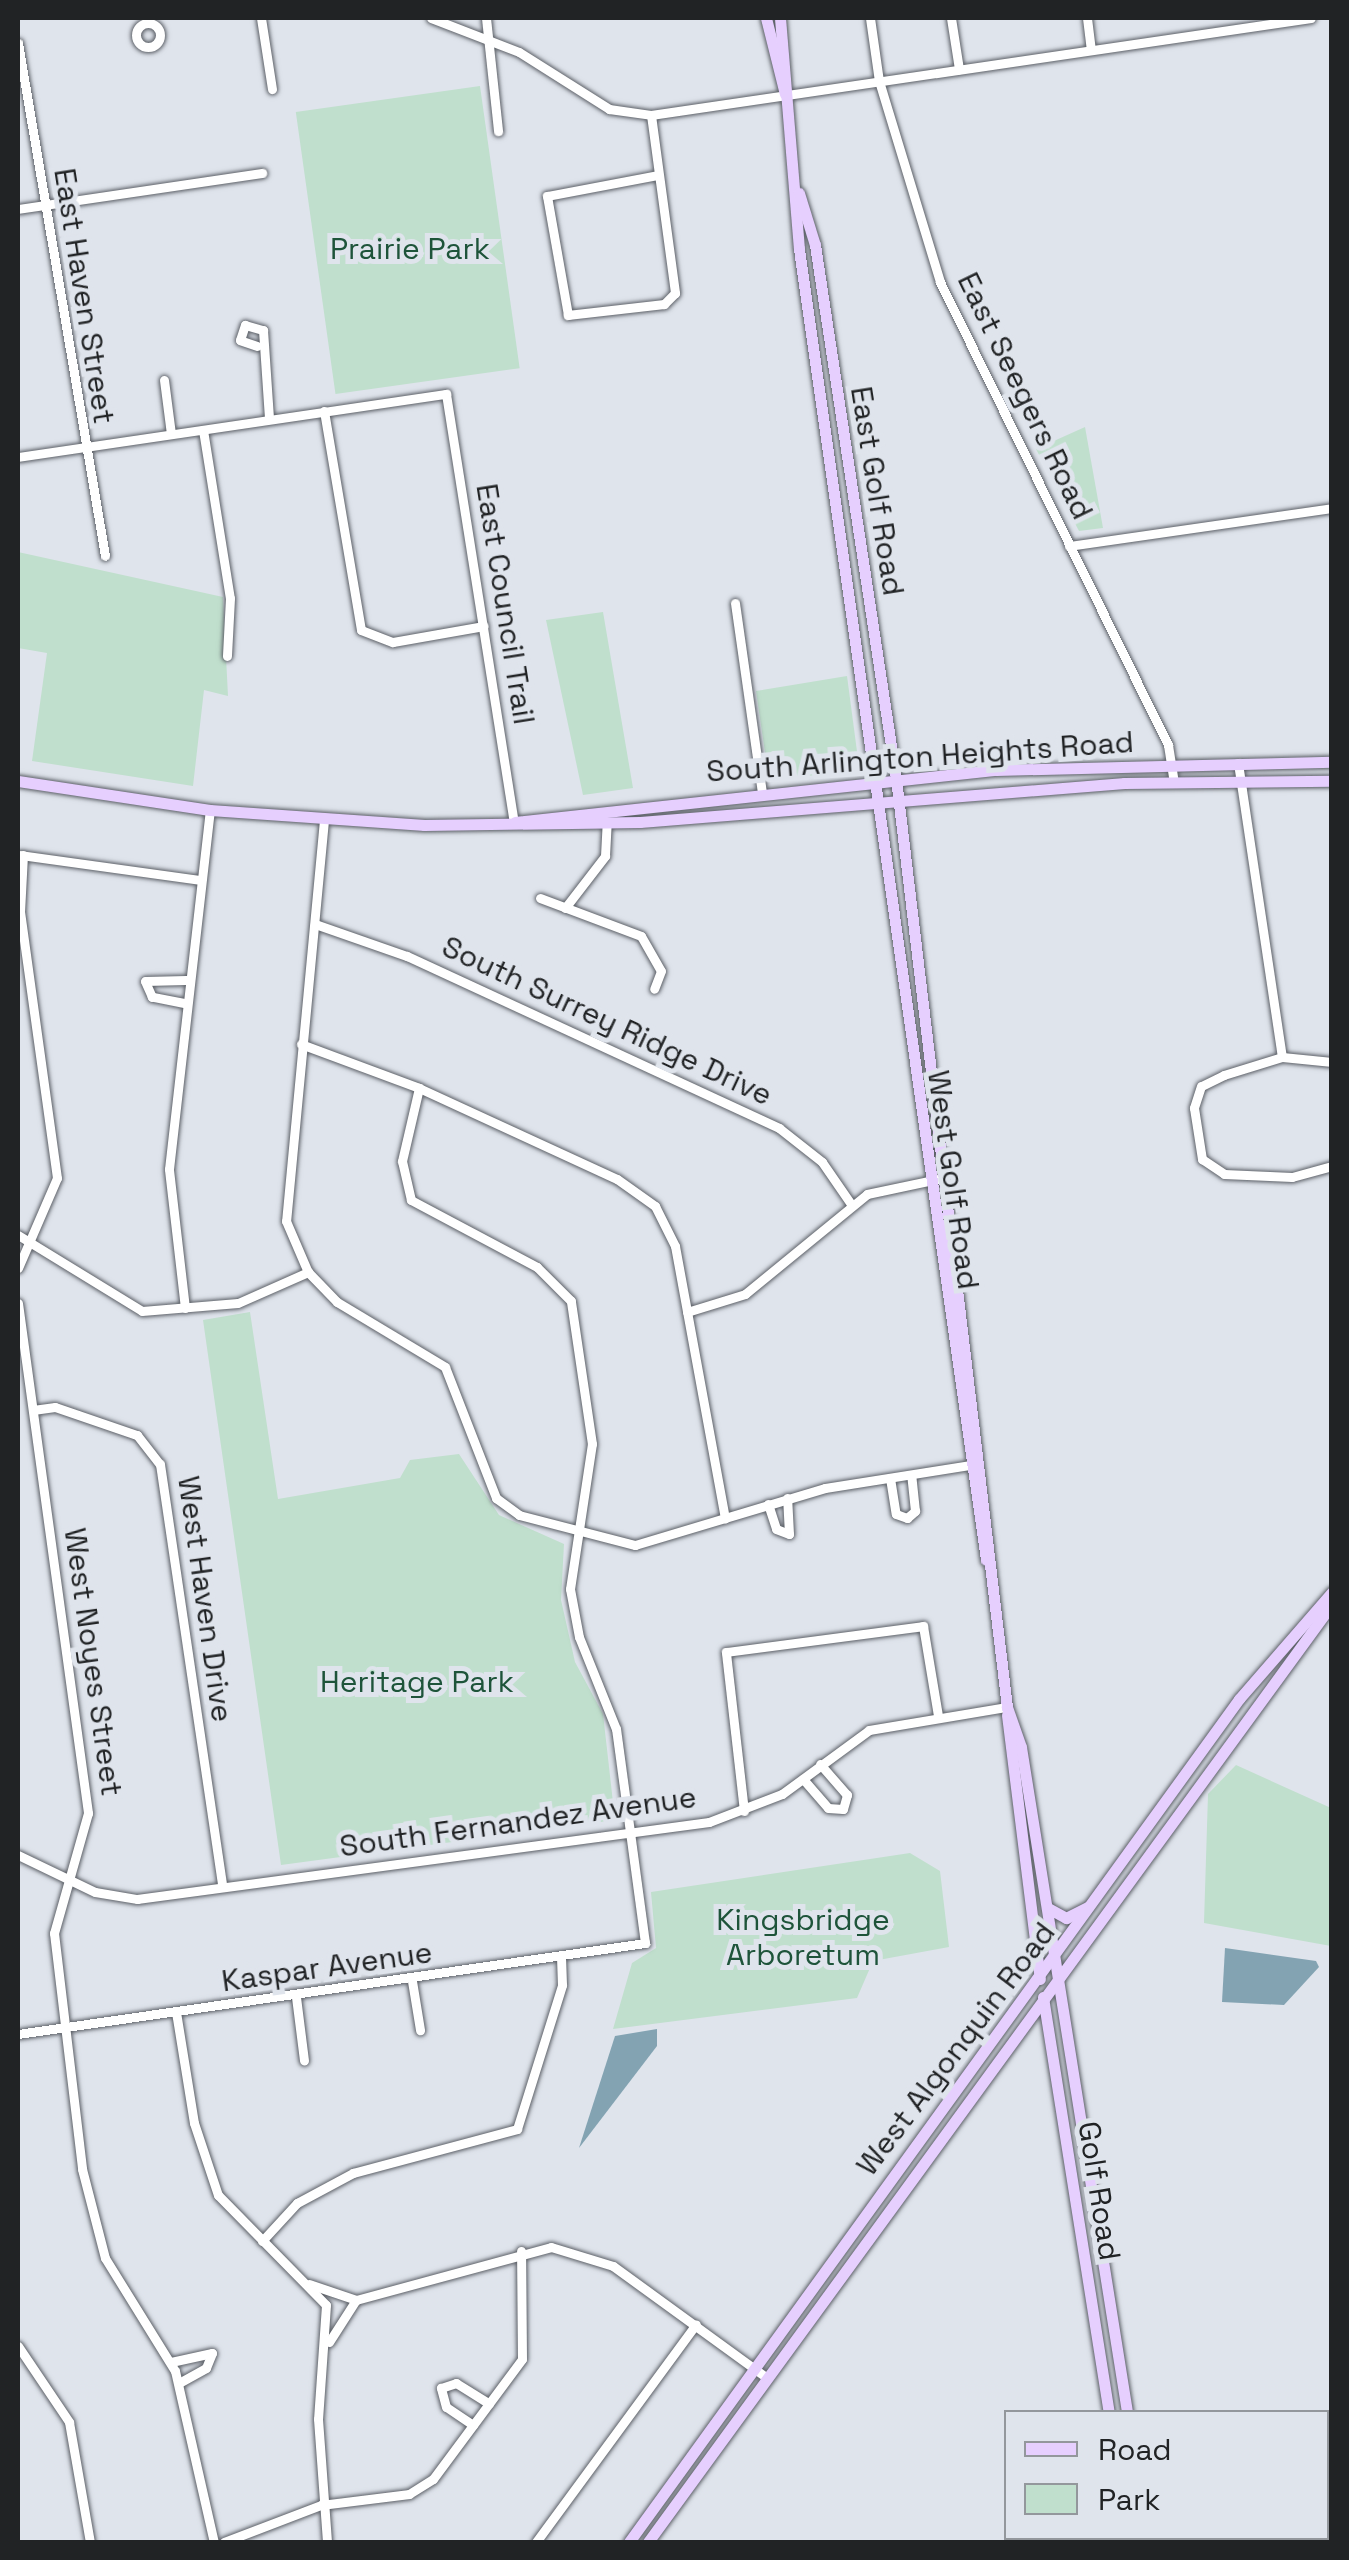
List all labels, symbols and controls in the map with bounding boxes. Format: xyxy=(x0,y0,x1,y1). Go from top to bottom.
street label: East Haven Street xyxy=(46,166,122,426)
park label: Prairie Park xyxy=(330,231,490,267)
street label: East Seegers Road xyxy=(950,267,1100,525)
street label: East Golf Road xyxy=(843,384,911,598)
street label: East Council Trail xyxy=(468,481,542,727)
street label: South Arlington Heights Road xyxy=(705,724,1135,790)
street label: South Surrey Ridge Drive xyxy=(436,929,778,1113)
street label: West Golf Road xyxy=(920,1068,986,1292)
street label: West Haven Drive xyxy=(170,1474,240,1724)
street label: West Noyes Street xyxy=(56,1526,130,1798)
park label: Heritage Park xyxy=(320,1664,514,1700)
street label: South Fernandez Avenue xyxy=(337,1779,699,1865)
park label: Kingsbridge Arboretum xyxy=(716,1902,890,1972)
street label: West Algonquin Road xyxy=(849,1915,1063,2183)
street label: Kaspar Avenue xyxy=(219,1934,435,2000)
street label: Golf Road xyxy=(1070,2119,1128,2263)
legend xyxy=(1004,2410,1329,2540)
text: Road xyxy=(1098,2430,1172,2469)
text: Park xyxy=(1098,2480,1160,2519)

